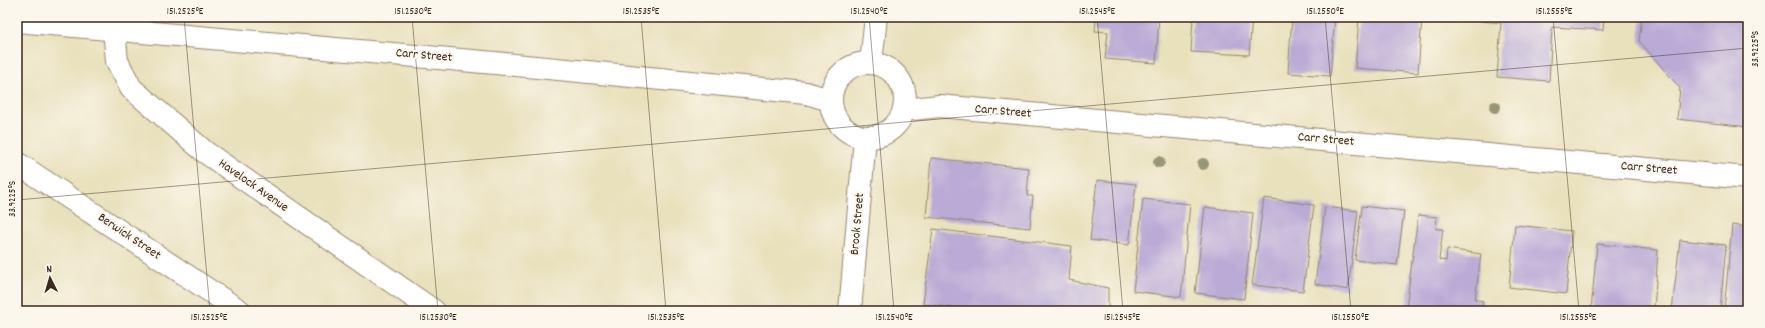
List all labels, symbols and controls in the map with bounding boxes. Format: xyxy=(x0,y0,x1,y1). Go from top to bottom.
text: 151.2525°E xyxy=(167,5,204,19)
text: 151.2530°E xyxy=(394,5,432,19)
text: 151.2535°E xyxy=(623,5,660,19)
text: 151.2540°E xyxy=(850,5,888,19)
text: 151.2545°E xyxy=(1079,5,1116,19)
text: 151.2550°E xyxy=(1306,5,1344,19)
text: 151.2555°E xyxy=(1536,5,1573,19)
text: 33.9225°S xyxy=(1749,31,1763,67)
street label: Carr Street xyxy=(395,44,453,68)
street label: Carr Street xyxy=(974,100,1032,124)
street label: Carr Street xyxy=(1297,128,1355,152)
street label: Havelock Avenue xyxy=(214,155,292,217)
street label: Carr Street xyxy=(1620,157,1678,181)
text: 33.9225°S xyxy=(6,181,20,217)
street label: Brook Street xyxy=(846,192,870,256)
street label: Berwick Street xyxy=(94,209,165,265)
north arrow xyxy=(30,258,70,298)
text: N xyxy=(46,262,53,278)
text: 151.2525°E xyxy=(191,311,228,325)
text: 151.2530°E xyxy=(419,311,457,325)
text: 151.2535°E xyxy=(648,311,685,325)
text: 151.2540°E xyxy=(875,311,913,325)
text: 151.2545°E xyxy=(1104,311,1141,325)
text: 151.2550°E xyxy=(1331,311,1369,325)
text: 151.2555°E xyxy=(1560,311,1597,325)

